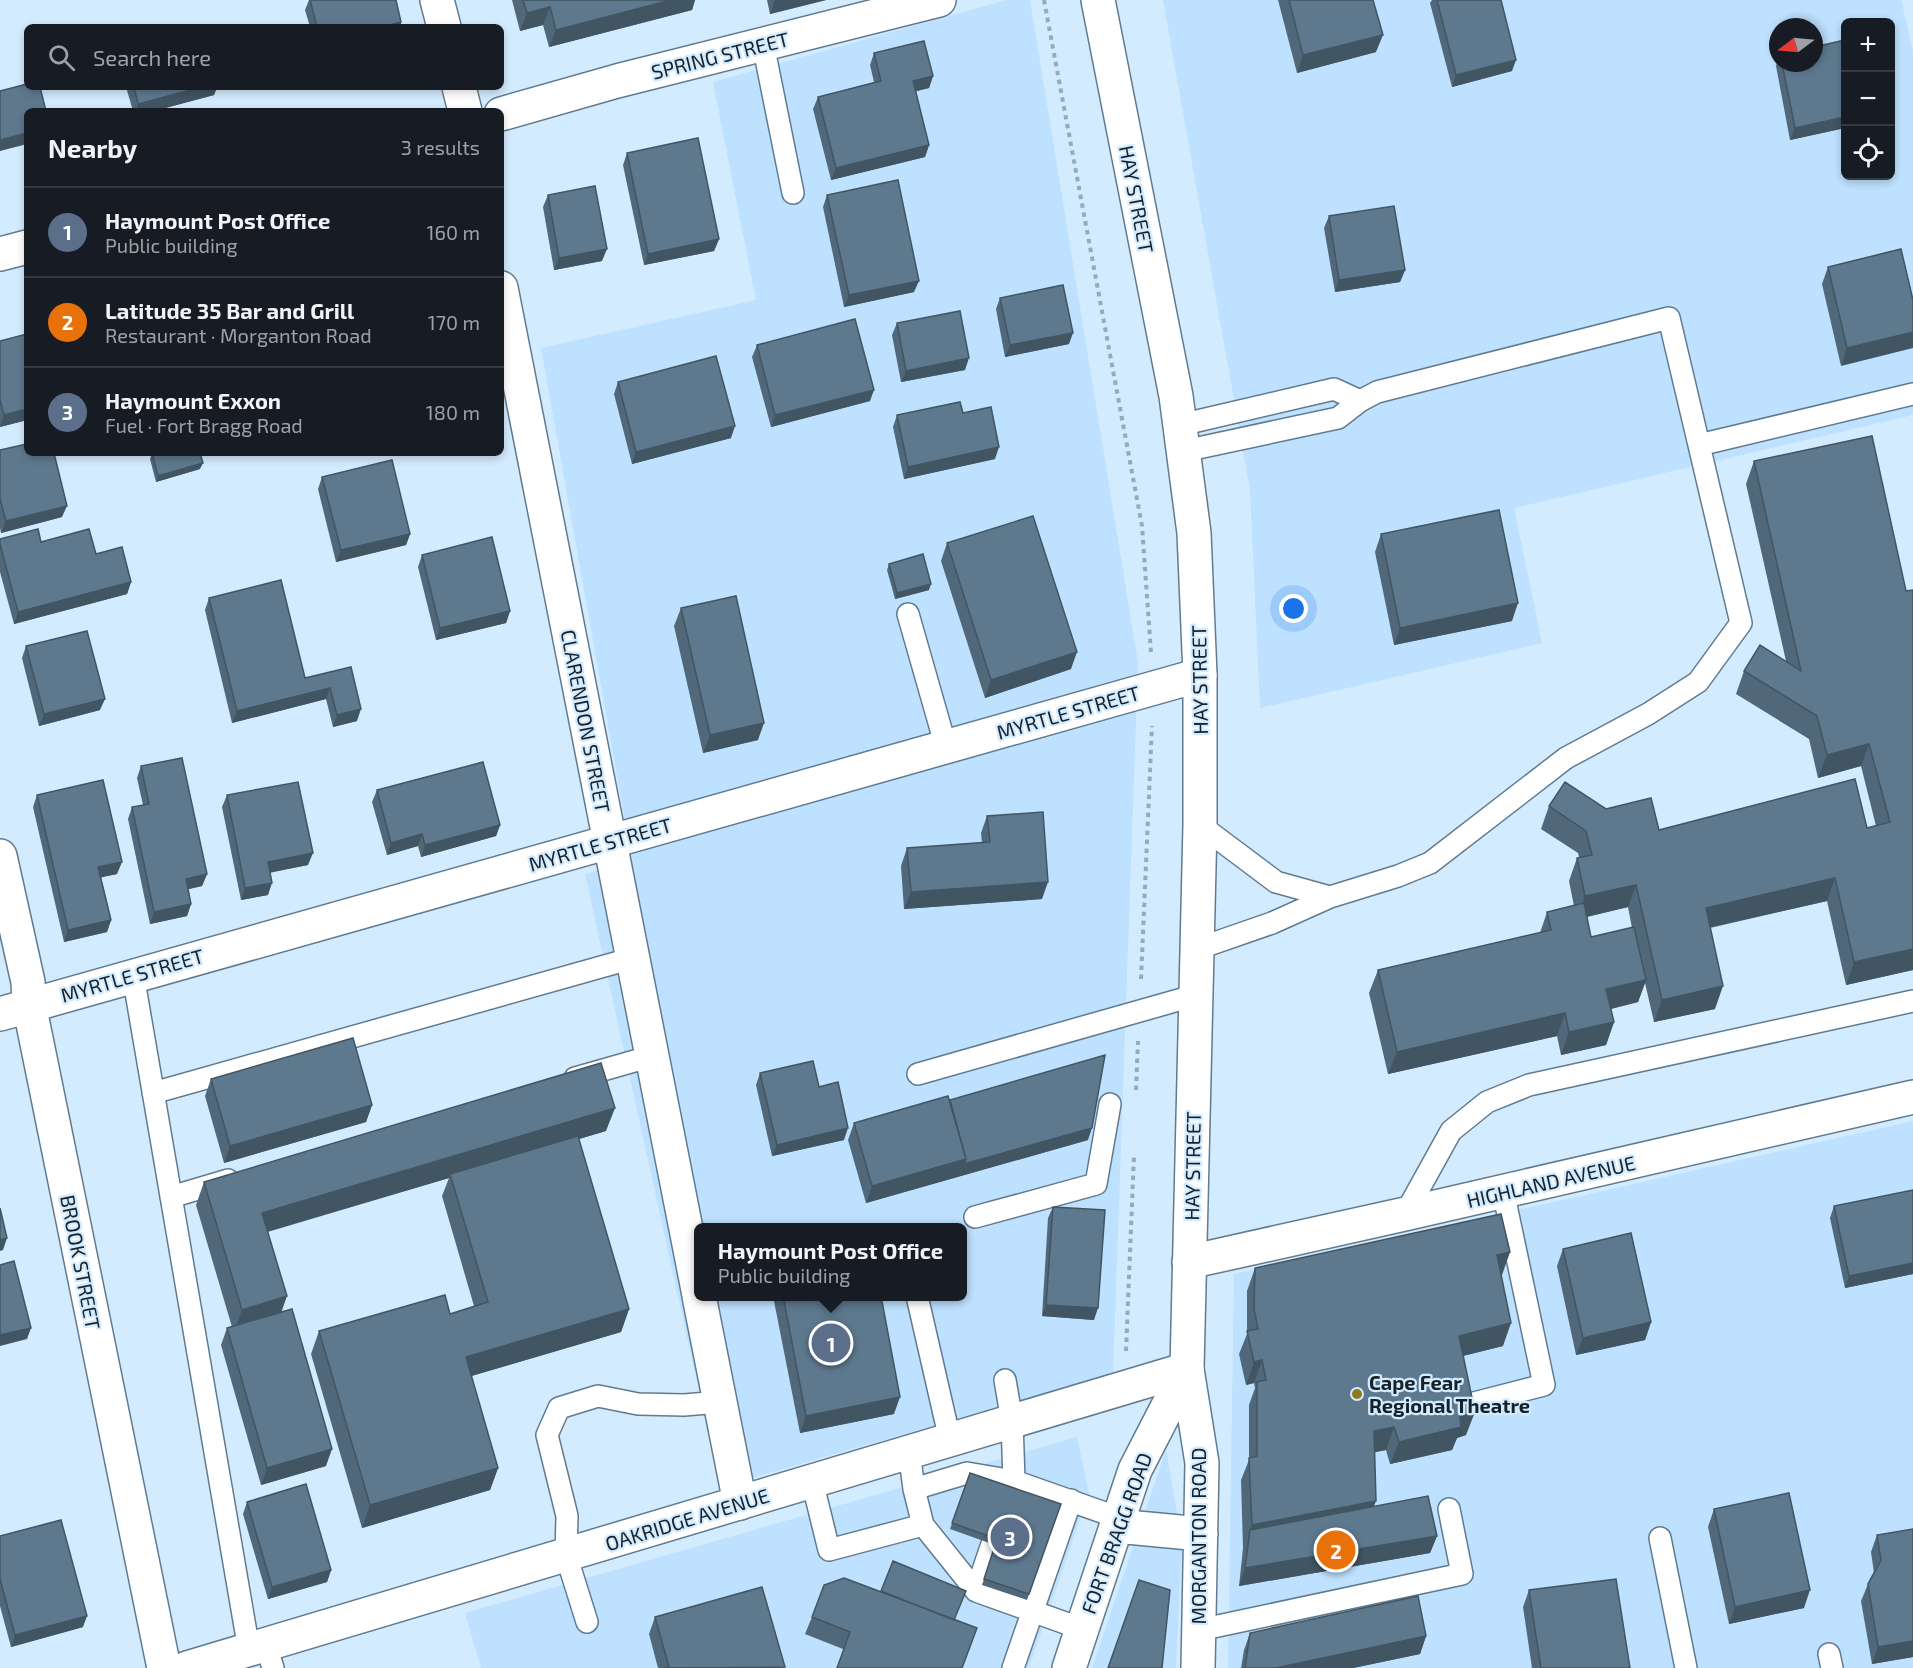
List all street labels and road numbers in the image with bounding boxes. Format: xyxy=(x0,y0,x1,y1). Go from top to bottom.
street label: SPRING STREET xyxy=(649,26,792,84)
street label: HAY STREET xyxy=(1115,143,1159,255)
street label: HAY STREET xyxy=(1186,625,1212,735)
street label: CLARENDON STREET xyxy=(556,627,616,815)
street label: MYRTLE STREET xyxy=(994,680,1143,744)
street label: MYRTLE STREET xyxy=(526,812,675,876)
street label: MYRTLE STREET xyxy=(58,943,207,1007)
street label: HAY STREET xyxy=(1179,1111,1205,1221)
street label: HIGHLAND AVENUE xyxy=(1464,1150,1638,1212)
street label: BROOK STREET xyxy=(56,1193,106,1332)
street label: MORGANTON ROAD xyxy=(1186,1448,1210,1624)
street label: FORT BRAGG ROAD xyxy=(1076,1449,1156,1617)
street label: OAKRIDGE AVENUE xyxy=(602,1483,772,1555)

